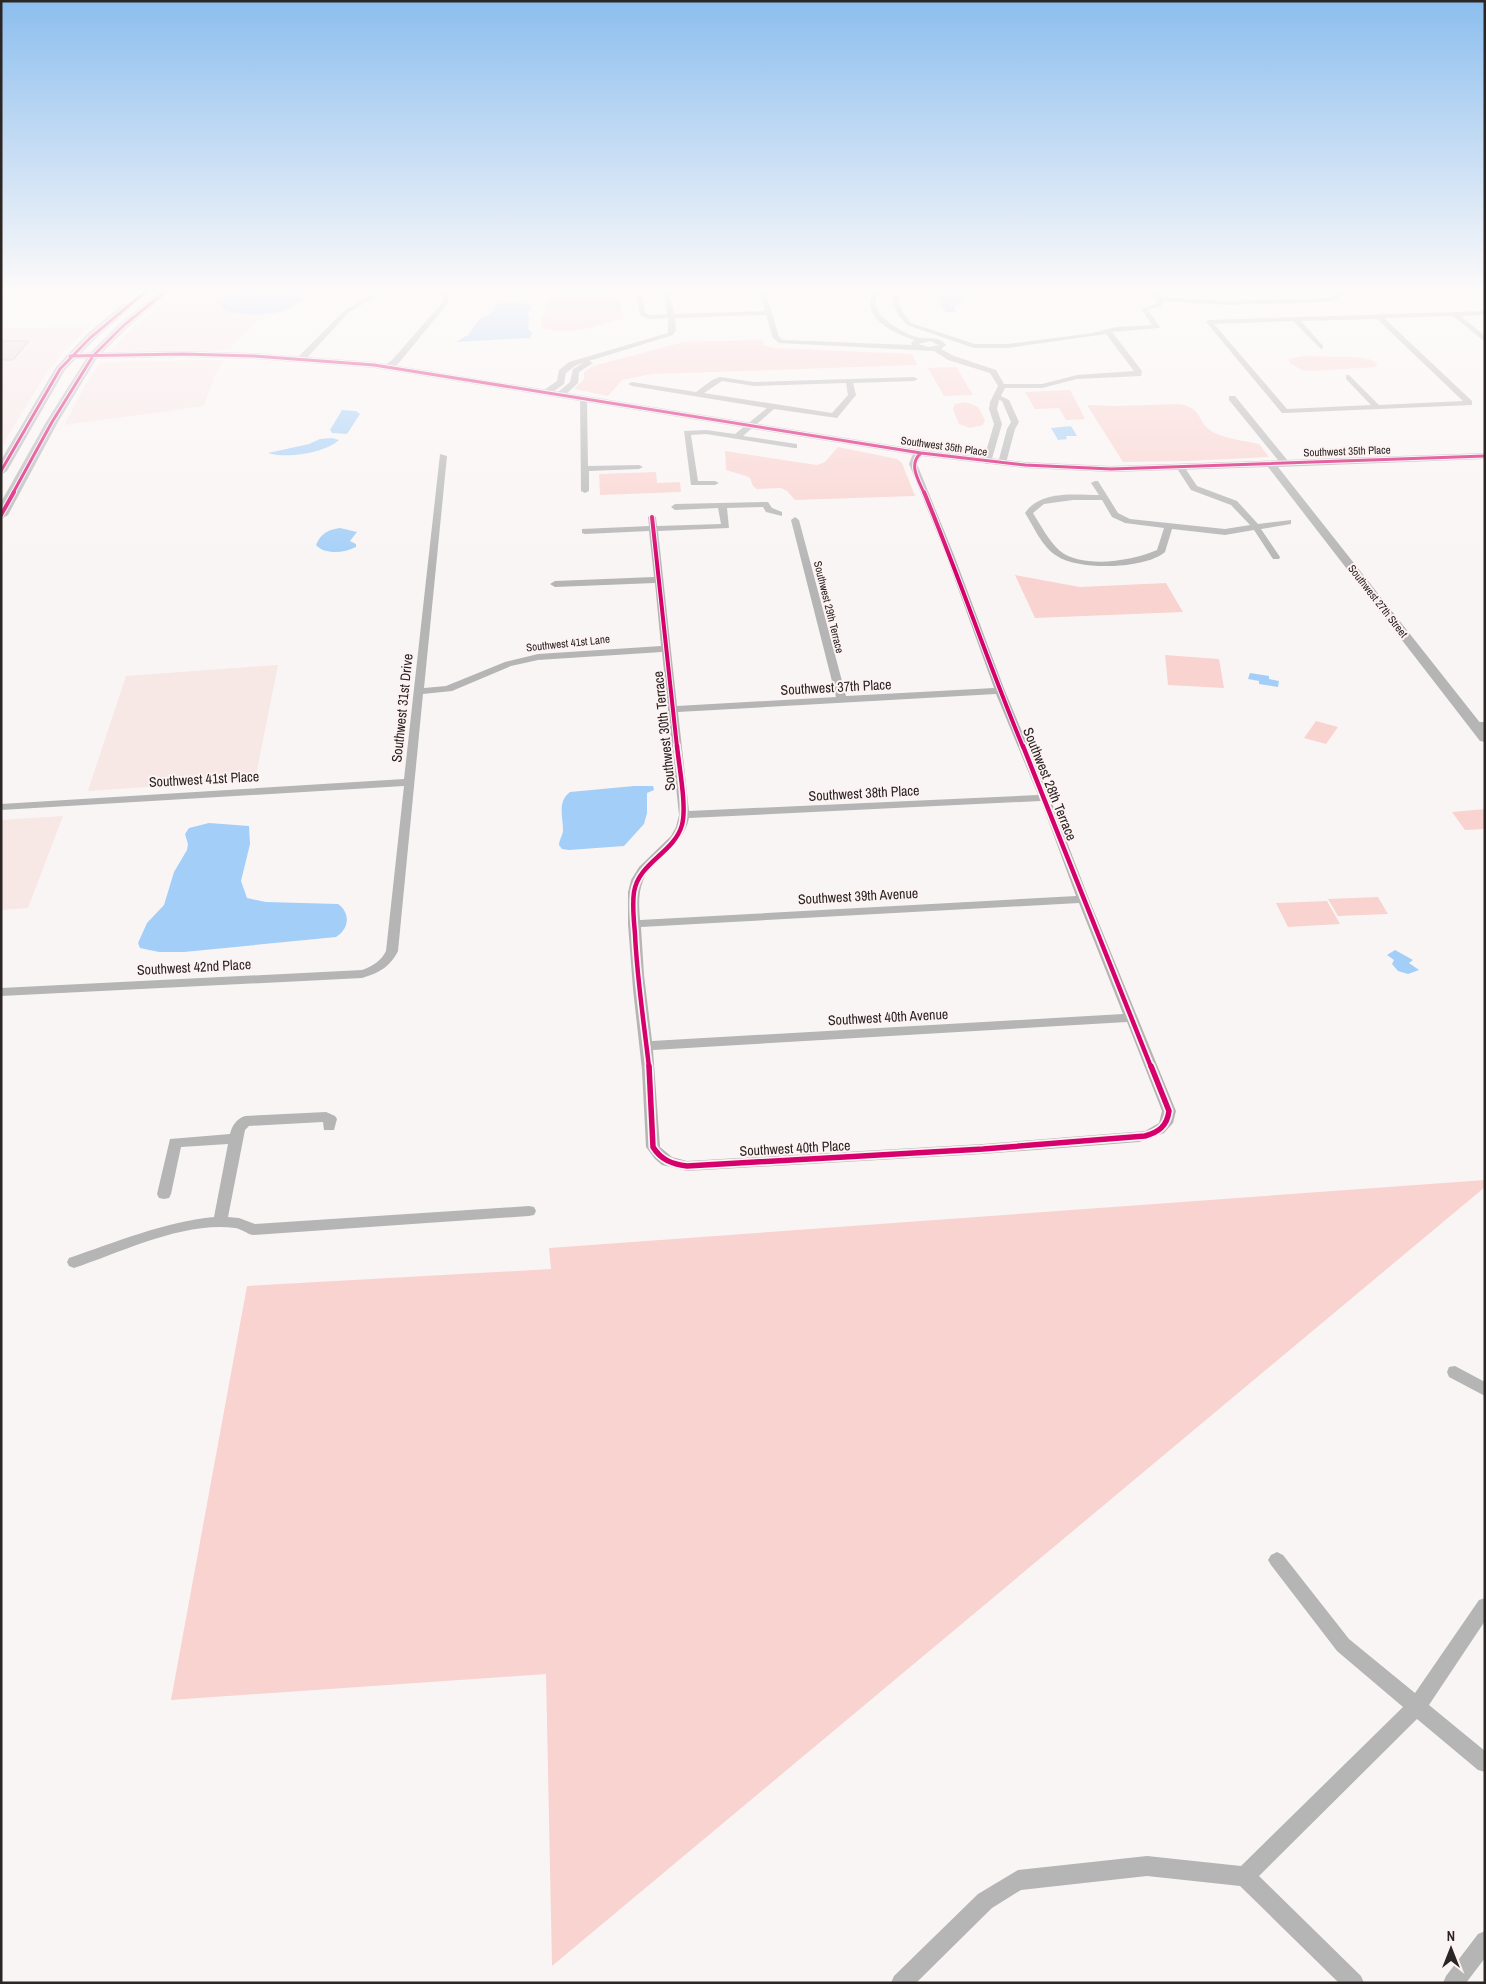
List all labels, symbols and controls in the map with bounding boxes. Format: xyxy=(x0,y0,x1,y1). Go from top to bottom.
street label: Southwest 35th Place xyxy=(900,433,988,459)
street label: Southwest 35th Place xyxy=(1303,442,1391,460)
street label: Southwest 29th Terrace xyxy=(811,559,847,655)
street label: Southwest 27th Street xyxy=(1345,562,1411,641)
street label: Southwest 41st Lane xyxy=(525,632,611,654)
street label: Southwest 31st Drive xyxy=(387,653,417,763)
street label: Southwest 30th Terrace xyxy=(649,670,679,792)
street label: Southwest 37th Place xyxy=(780,675,892,699)
street label: Southwest 28th Terrace xyxy=(1019,725,1081,843)
street label: Southwest 41st Place xyxy=(148,767,260,791)
street label: Southwest 38th Place xyxy=(808,781,920,805)
street label: Southwest 39th Avenue xyxy=(797,884,919,908)
street label: Southwest 42nd Place xyxy=(136,955,252,979)
street label: Southwest 40th Avenue xyxy=(827,1005,949,1029)
street label: Southwest 40th Place xyxy=(739,1136,851,1160)
north arrow xyxy=(1426,1924,1476,1974)
text: N xyxy=(1447,1927,1455,1945)

